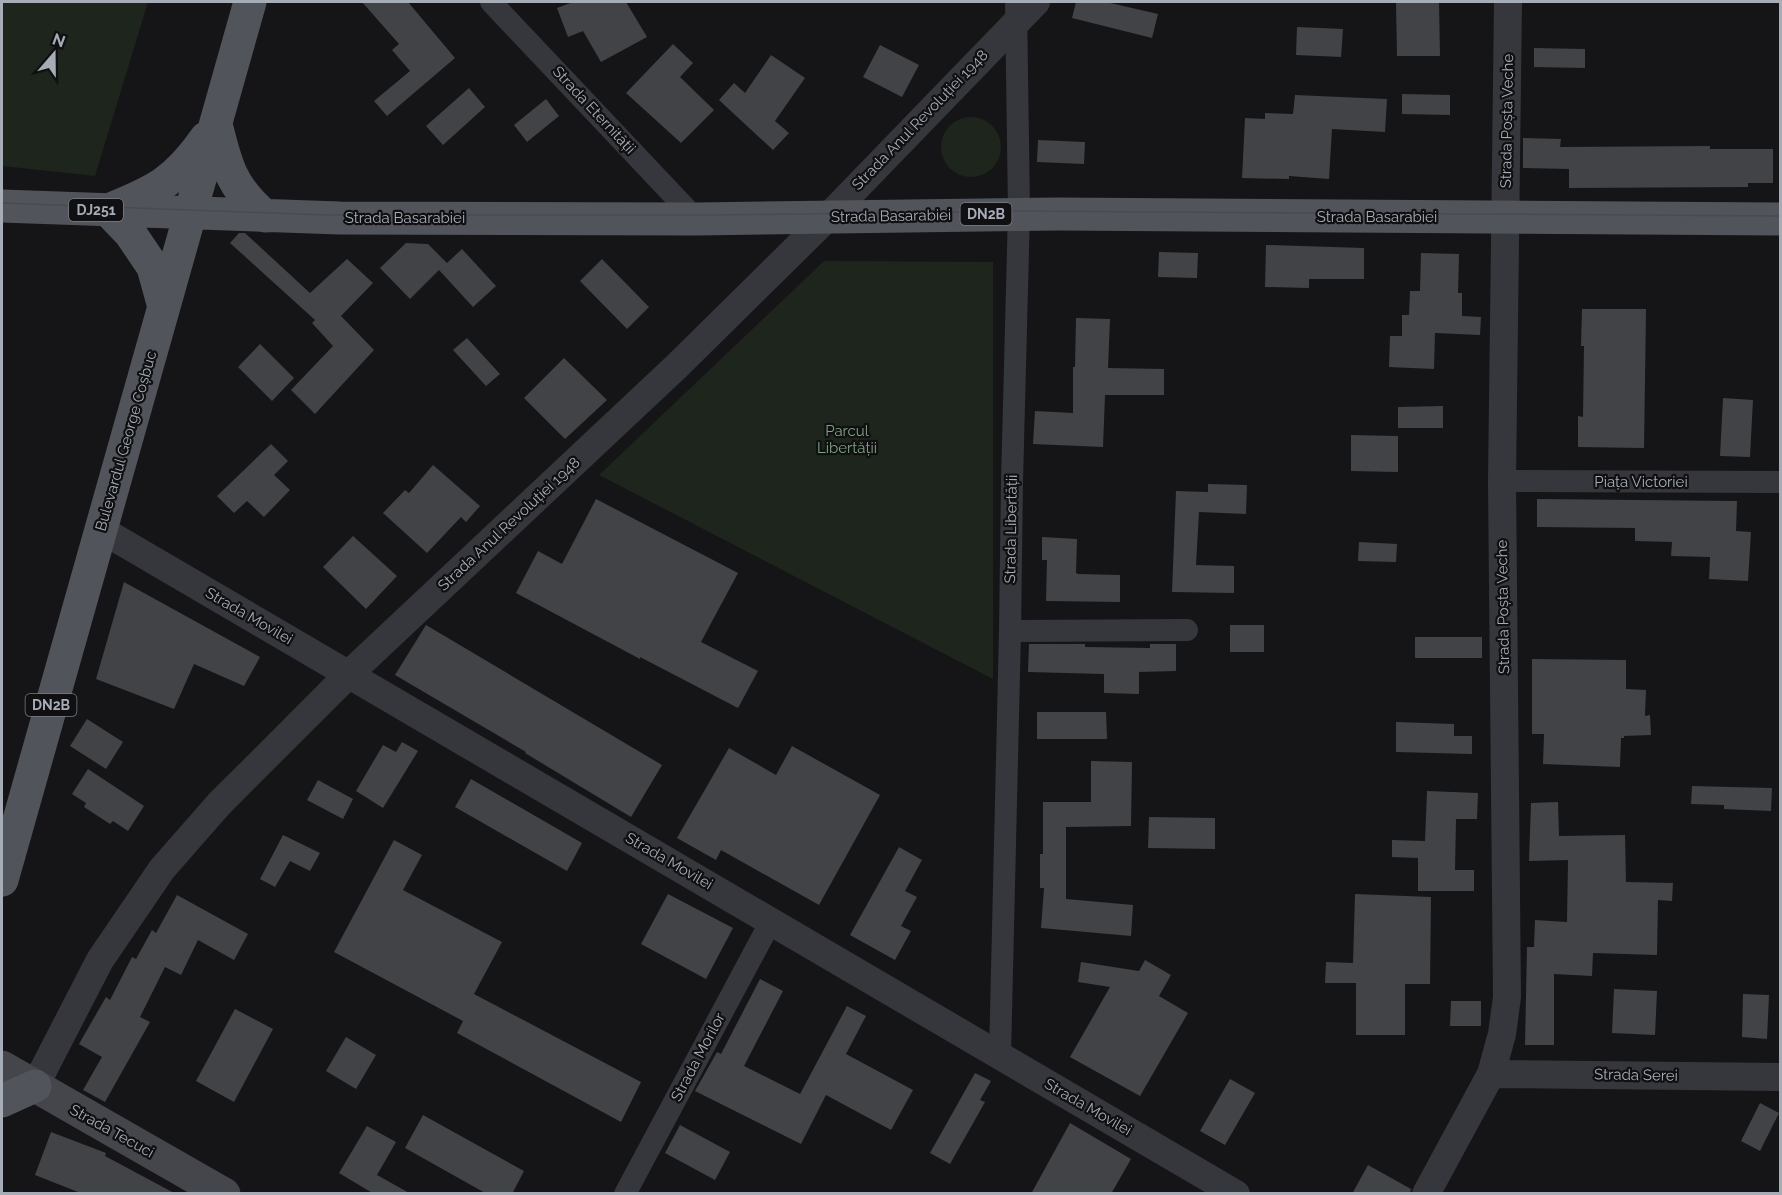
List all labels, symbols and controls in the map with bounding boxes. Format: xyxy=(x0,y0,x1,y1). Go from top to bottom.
north arrow xyxy=(24,24,84,84)
text: N xyxy=(50,29,68,51)
street label: Strada Anul Revoluției 1948 xyxy=(848,46,992,194)
street label: Strada Poșta Veche xyxy=(1497,53,1517,188)
street label: Strada Eternității xyxy=(549,62,639,158)
road number: DJ251 xyxy=(69,199,123,221)
road number: DN2B xyxy=(960,203,1012,225)
street label: Strada Basarabiei xyxy=(831,206,951,226)
street label: Strada Basarabiei xyxy=(1317,208,1437,226)
street label: Strada Basarabiei xyxy=(345,209,465,227)
street label: Bulevardul George Coșbuc xyxy=(92,349,160,533)
park label: Parcul Libertății xyxy=(817,422,877,457)
street label: Strada Anul Revoluției 1948 xyxy=(434,453,584,595)
street label: Piața Victoriei xyxy=(1594,473,1688,491)
street label: Strada Libertății xyxy=(1001,474,1021,584)
street label: Strada Poșta Veche xyxy=(1493,539,1513,674)
street label: Strada Movilei xyxy=(202,584,296,648)
road number: DN2B xyxy=(26,694,76,716)
street label: Strada Movilei xyxy=(622,829,716,893)
street label: Strada Morilor xyxy=(667,1009,729,1104)
street label: Strada Serei xyxy=(1594,1065,1678,1085)
street label: Strada Movilei xyxy=(1041,1075,1135,1139)
street label: Strada Tecuci xyxy=(67,1101,157,1161)

